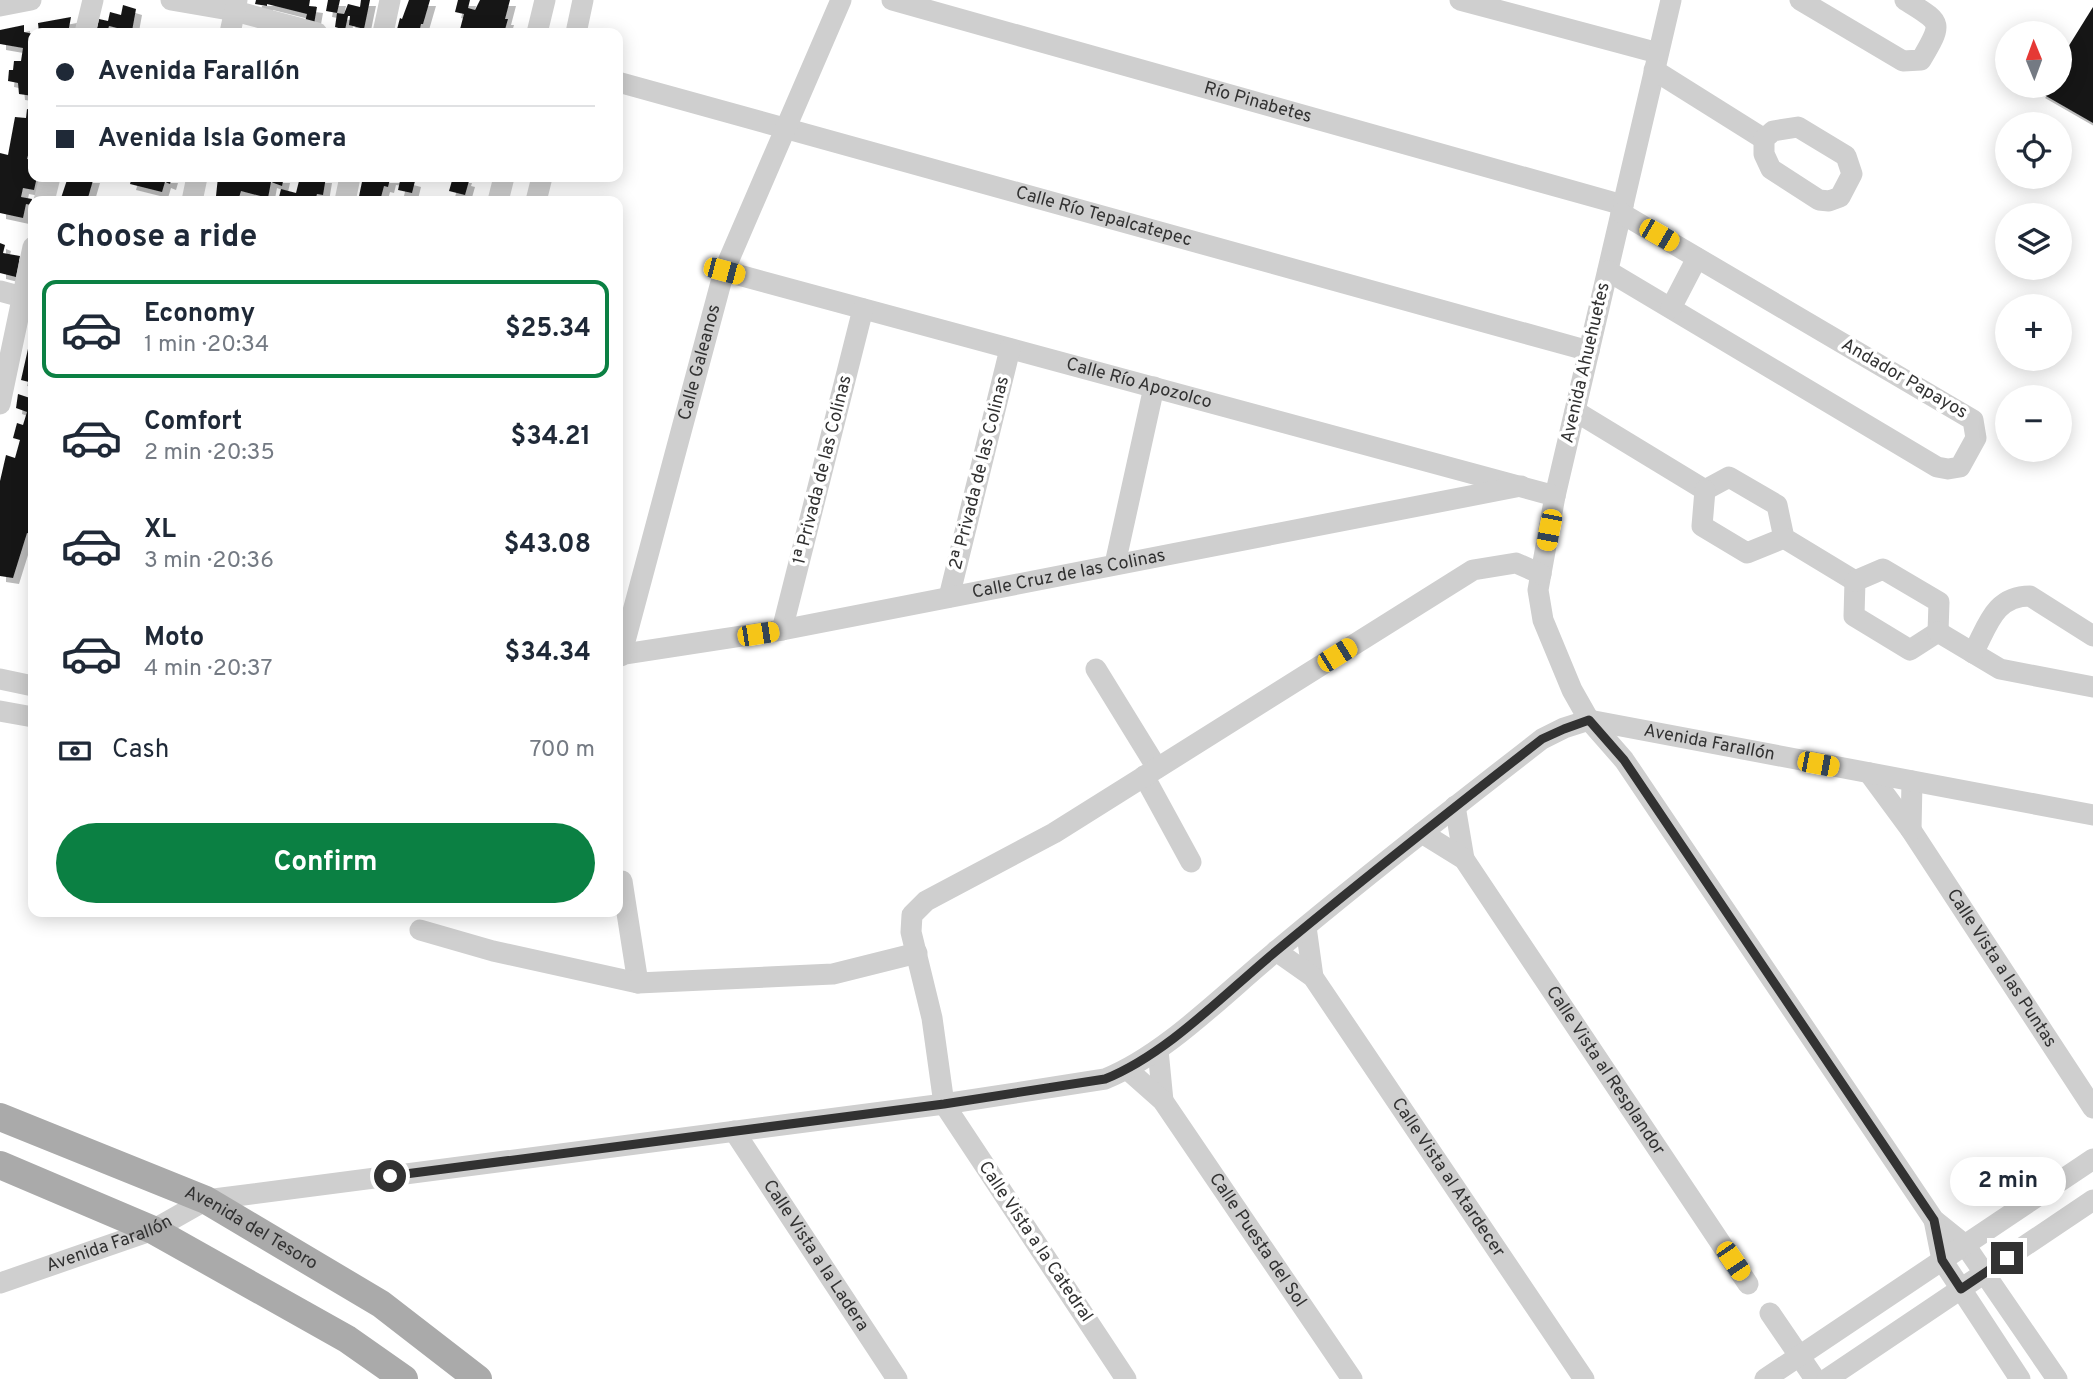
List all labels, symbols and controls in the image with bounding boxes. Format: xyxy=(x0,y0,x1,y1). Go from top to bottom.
north arrow xyxy=(1995,21,2072,98)
map controls xyxy=(1995,21,2072,462)
text: Avenida Farallón xyxy=(98,56,300,89)
street label: Río Pinabetes xyxy=(1201,77,1314,129)
button: locate xyxy=(1995,112,2072,189)
text: Avenida Isla Gomera xyxy=(98,123,346,156)
street label: Calle Río Tepalcatepec xyxy=(1013,181,1194,252)
button: layers xyxy=(1995,203,2072,280)
car xyxy=(1636,215,1683,255)
text: Choose a ride xyxy=(56,218,257,258)
car xyxy=(701,255,748,287)
street label: Avenida Ahuehuetes xyxy=(1556,280,1616,446)
button: + xyxy=(1995,294,2072,371)
icon: car xyxy=(60,298,123,361)
text: Economy xyxy=(144,298,255,331)
street label: Calle Galeanos xyxy=(673,302,726,423)
text: $25.34 xyxy=(505,313,591,346)
text: 1 min · 20:34 xyxy=(144,331,269,360)
street label: Andador Papayos xyxy=(1837,334,1971,424)
street label: Calle Río Apozolco xyxy=(1064,353,1214,414)
street label: 1ª Privada de las Colinas xyxy=(788,373,858,567)
street label: 2ª Privada de las Colinas xyxy=(945,374,1015,572)
button: − xyxy=(1995,385,2072,462)
icon: car xyxy=(60,406,123,469)
text: Comfort xyxy=(144,406,242,439)
text: $34.21 xyxy=(510,421,591,454)
text: 2 min · 20:35 xyxy=(144,439,275,468)
car xyxy=(1535,507,1564,553)
icon: car xyxy=(60,514,123,577)
text: XL xyxy=(144,514,176,547)
text: $43.08 xyxy=(504,529,591,562)
street label: Calle Cruz de las Colinas xyxy=(970,544,1167,604)
text: 3 min · 20:36 xyxy=(144,547,274,576)
car xyxy=(736,620,781,648)
icon: car xyxy=(60,622,123,685)
text: Moto xyxy=(144,622,204,655)
car xyxy=(1314,635,1361,675)
text: $34.34 xyxy=(504,637,591,670)
text: 4 min · 20:37 xyxy=(144,655,272,684)
street label: Avenida Farallón xyxy=(1642,719,1777,766)
icon: cash xyxy=(56,732,94,770)
text: Cash xyxy=(112,734,169,767)
text: 700 m xyxy=(529,736,595,765)
car xyxy=(1796,750,1841,778)
button: Confirm xyxy=(56,823,595,903)
street label: Calle Vista a las Puntas xyxy=(1941,885,2062,1052)
street label: Calle Vista al Resplandor xyxy=(1541,982,1670,1160)
street label: Calle Vista al Atardecer xyxy=(1386,1093,1510,1262)
callout: 2 min xyxy=(1949,1156,2065,1206)
street label: Calle Vista a la Catedral xyxy=(973,1157,1097,1327)
route start xyxy=(374,1160,406,1192)
text: 2 min xyxy=(1978,1167,2038,1196)
street label: Calle Puesta del Sol xyxy=(1204,1168,1311,1312)
street label: Calle Vista a la Ladera xyxy=(758,1175,874,1336)
street label: Avenida del Tesoro xyxy=(181,1181,322,1275)
street label: Avenida Farallón xyxy=(43,1210,177,1278)
car xyxy=(1713,1238,1754,1284)
route end xyxy=(1991,1242,2023,1274)

